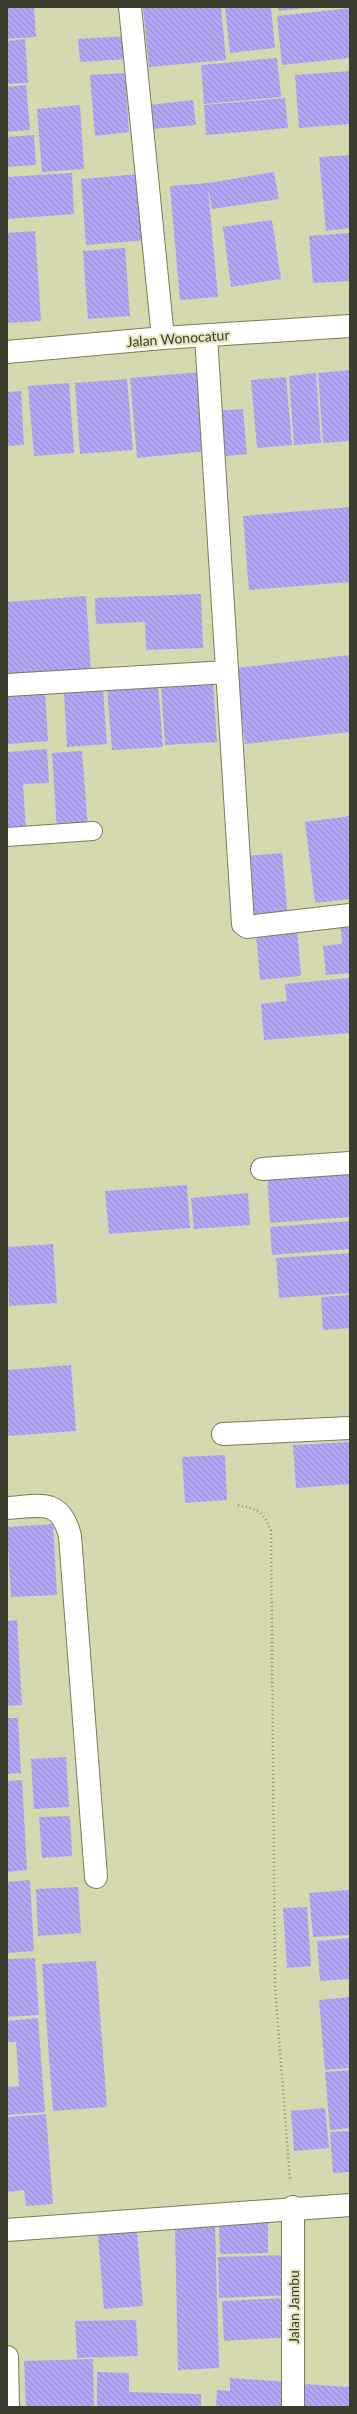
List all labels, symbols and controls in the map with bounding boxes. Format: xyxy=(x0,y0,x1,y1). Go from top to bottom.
street label: Jalan Wonocatur xyxy=(126,326,230,350)
street label: Jalan Jambu xyxy=(285,2270,302,2344)

